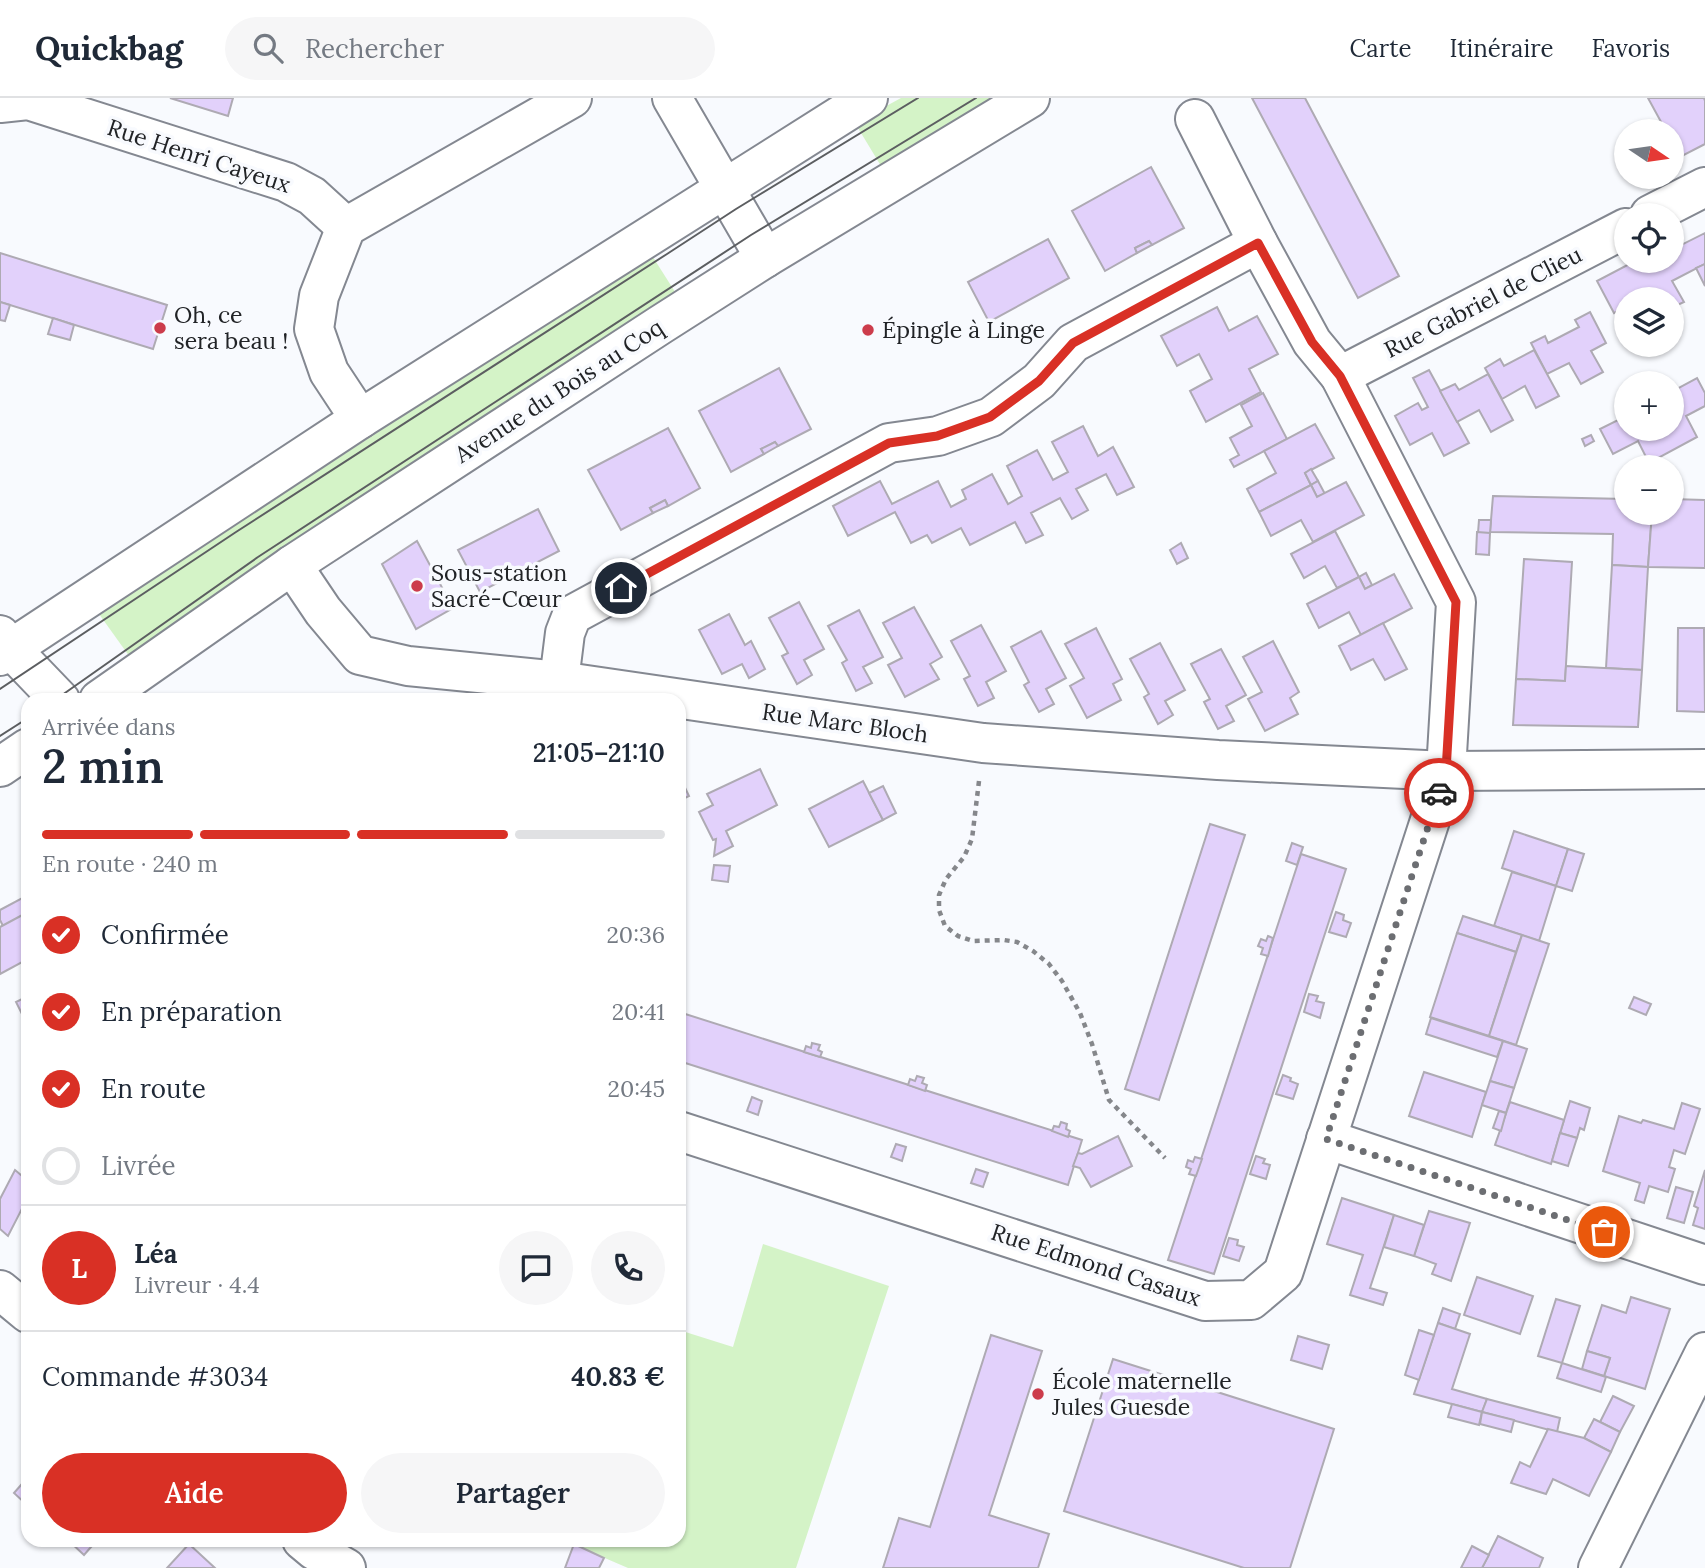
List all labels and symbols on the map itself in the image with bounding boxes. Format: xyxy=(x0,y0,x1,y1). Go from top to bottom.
street label: Rue Henri Cayeux xyxy=(104,112,294,199)
north arrow xyxy=(1614,119,1684,189)
street label: Rue Gabriel de Clieu xyxy=(1379,239,1587,364)
place label: Oh, ce sera beau ! xyxy=(174,300,288,355)
street label: Avenue du Bois au Coq xyxy=(448,312,668,469)
place label: Épingle à Linge xyxy=(882,315,1045,344)
marker: Oh, ce sera beau ! xyxy=(152,320,168,336)
marker: Épingle à Linge xyxy=(860,322,876,338)
place label: Sous-station Sacré-Cœur xyxy=(431,558,567,613)
pin xyxy=(591,558,651,618)
marker: Sous-station Sacré-Cœur xyxy=(409,578,425,594)
street label: Rue Marc Bloch xyxy=(760,696,930,749)
courier xyxy=(1404,758,1474,828)
pin xyxy=(1574,1202,1634,1262)
street label: Rue Edmond Casaux xyxy=(988,1217,1205,1312)
place label: École maternelle Jules Guesde xyxy=(1051,1366,1232,1421)
marker: École maternelle Jules Guesde xyxy=(1030,1386,1046,1402)

